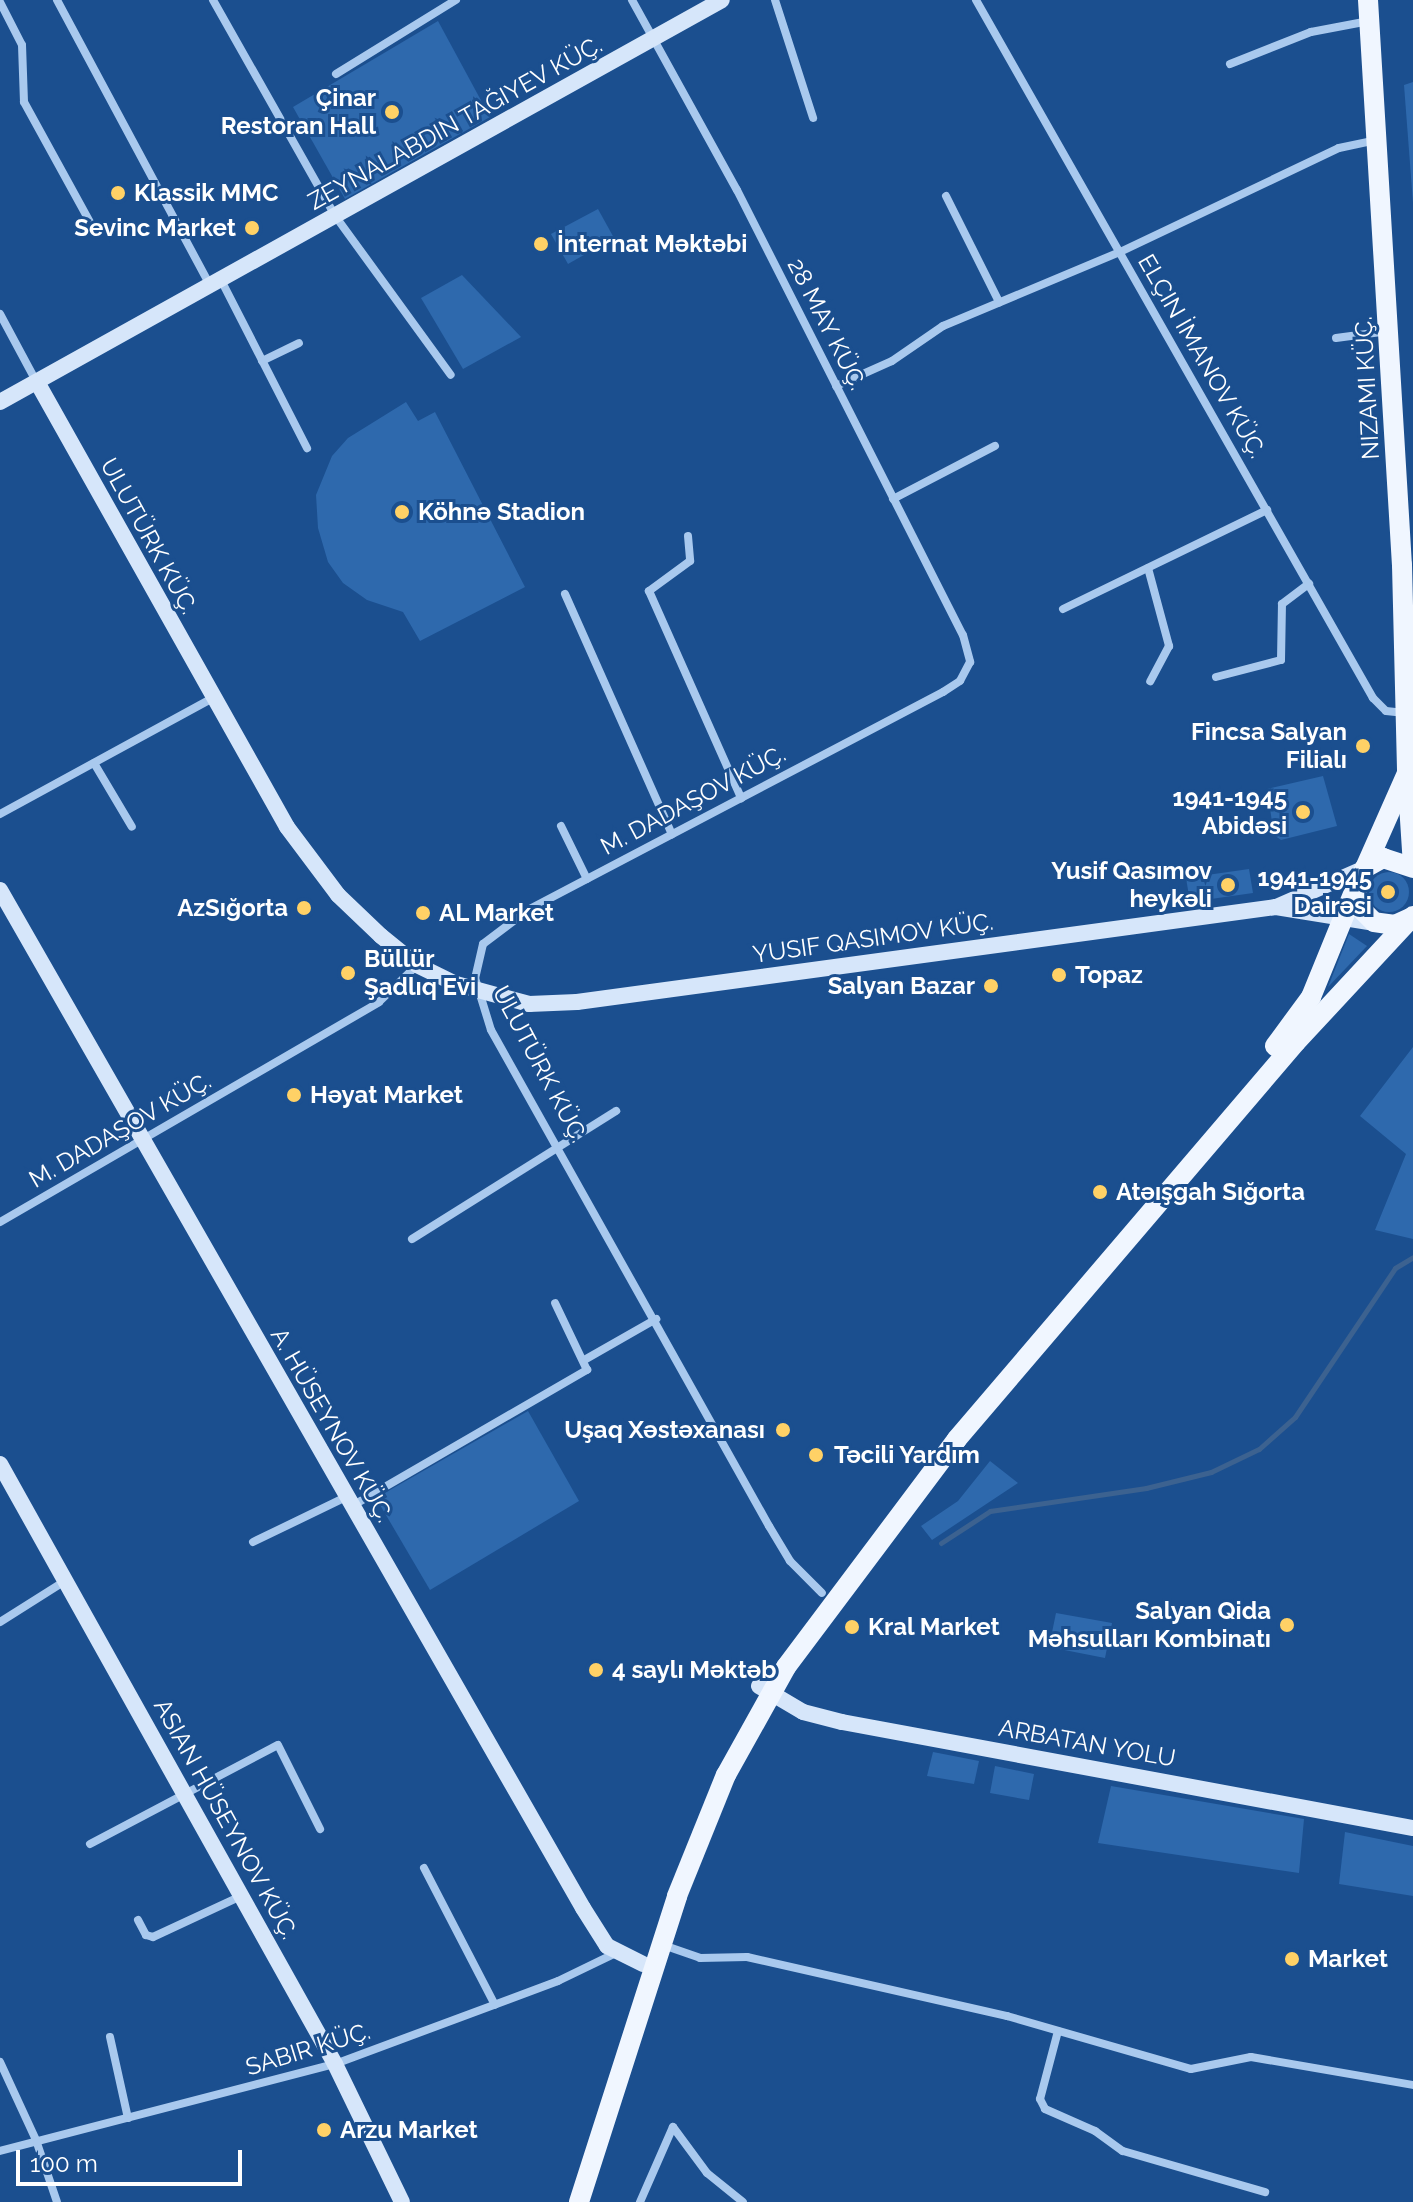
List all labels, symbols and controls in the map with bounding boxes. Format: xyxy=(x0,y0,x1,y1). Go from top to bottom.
street label: ZEYNALABDIN TAĞIYEV KÜÇ. xyxy=(302,30,608,216)
place label: Çinar Restoran Hall xyxy=(221,84,376,140)
marker: Çinar Restoran Hall xyxy=(383,103,401,121)
place label: Klassik MMC xyxy=(134,179,278,207)
marker: Klassik MMC xyxy=(109,184,127,202)
place label: Sevinc Market xyxy=(74,214,236,242)
marker: Sevinc Market xyxy=(243,219,261,237)
place label: İnternat Məktəbi xyxy=(557,230,747,258)
marker: İnternat Məktəbi xyxy=(532,235,550,253)
street label: ELÇIN İMANOV KÜÇ. xyxy=(1132,249,1272,463)
street label: 28 MAY KÜÇ. xyxy=(781,253,873,395)
street label: NIZAMI KÜÇ. xyxy=(1349,316,1385,460)
street label: ULUTÜRK KÜÇ. xyxy=(94,453,204,619)
place label: Köhnə Stadion xyxy=(418,498,585,526)
marker: Köhnə Stadion xyxy=(393,503,411,521)
place label: Fincsa Salyan Filialı xyxy=(1191,718,1347,774)
marker: Fincsa Salyan Filialı xyxy=(1354,737,1372,755)
street label: M. DADAŞOV KÜÇ. xyxy=(595,739,791,861)
place label: 1941-1945 Abidəsi xyxy=(1173,784,1287,840)
marker: 1941-1945 Abidəsi xyxy=(1294,803,1312,821)
place label: Yusif Qasımov heykəli xyxy=(1051,857,1212,913)
place label: 1941-1945 Dairəsi xyxy=(1258,864,1372,920)
marker: Yusif Qasımov heykəli xyxy=(1219,876,1237,894)
marker: 1941-1945 Dairəsi xyxy=(1379,883,1397,901)
place label: AzSığorta xyxy=(177,894,288,922)
marker: AzSığorta xyxy=(295,899,313,917)
place label: AL Market xyxy=(439,899,555,927)
marker: AL Market xyxy=(414,904,432,922)
street label: YUSIF QASIMOV KÜÇ. xyxy=(750,907,996,969)
place label: Büllür Şadlıq Evi xyxy=(364,945,476,1001)
place label: Topaz xyxy=(1075,961,1143,989)
marker: Büllür Şadlıq Evi xyxy=(339,964,357,982)
marker: Topaz xyxy=(1050,966,1068,984)
place label: Salyan Bazar xyxy=(828,972,975,1000)
marker: Salyan Bazar xyxy=(982,977,1000,995)
street label: ULUTÜRK KÜÇ. xyxy=(486,980,594,1148)
street label: M. DADAŞOV KÜÇ. xyxy=(24,1066,216,1194)
place label: Həyat Market xyxy=(310,1081,463,1109)
marker: Həyat Market xyxy=(285,1086,303,1104)
place label: Atəışgah Sığorta xyxy=(1116,1178,1305,1206)
marker: Atəışgah Sığorta xyxy=(1091,1183,1109,1201)
street label: A. HÜSEYNOV KÜÇ. xyxy=(264,1322,400,1528)
place label: Uşaq Xəstəxanası xyxy=(564,1416,765,1444)
marker: Uşaq Xəstəxanası xyxy=(772,1419,794,1441)
place label: Təcili Yardım xyxy=(834,1441,981,1469)
marker: Təcili Yardım xyxy=(805,1444,827,1466)
place label: Salyan Qida Məhsulları Kombinatı xyxy=(1028,1597,1271,1653)
place label: Kral Market xyxy=(868,1613,1000,1641)
marker: Salyan Qida Məhsulları Kombinatı xyxy=(1278,1616,1296,1634)
marker: Kral Market xyxy=(843,1618,861,1636)
place label: 4 saylı Məktəb xyxy=(612,1656,776,1684)
marker: 4 saylı Məktəb xyxy=(587,1661,605,1679)
street label: ASIAN HÜSEYNOV KÜÇ. xyxy=(148,1694,304,1944)
street label: ARBATAN YOLU xyxy=(996,1713,1178,1773)
place label: Market xyxy=(1308,1945,1388,1973)
marker: Market xyxy=(1283,1950,1301,1968)
street label: SABIR KÜÇ. xyxy=(242,2016,374,2082)
place label: Arzu Market xyxy=(340,2116,478,2144)
marker: Arzu Market xyxy=(315,2121,333,2139)
scale bar xyxy=(20,2134,246,2184)
text: 100 m xyxy=(30,2149,98,2178)

